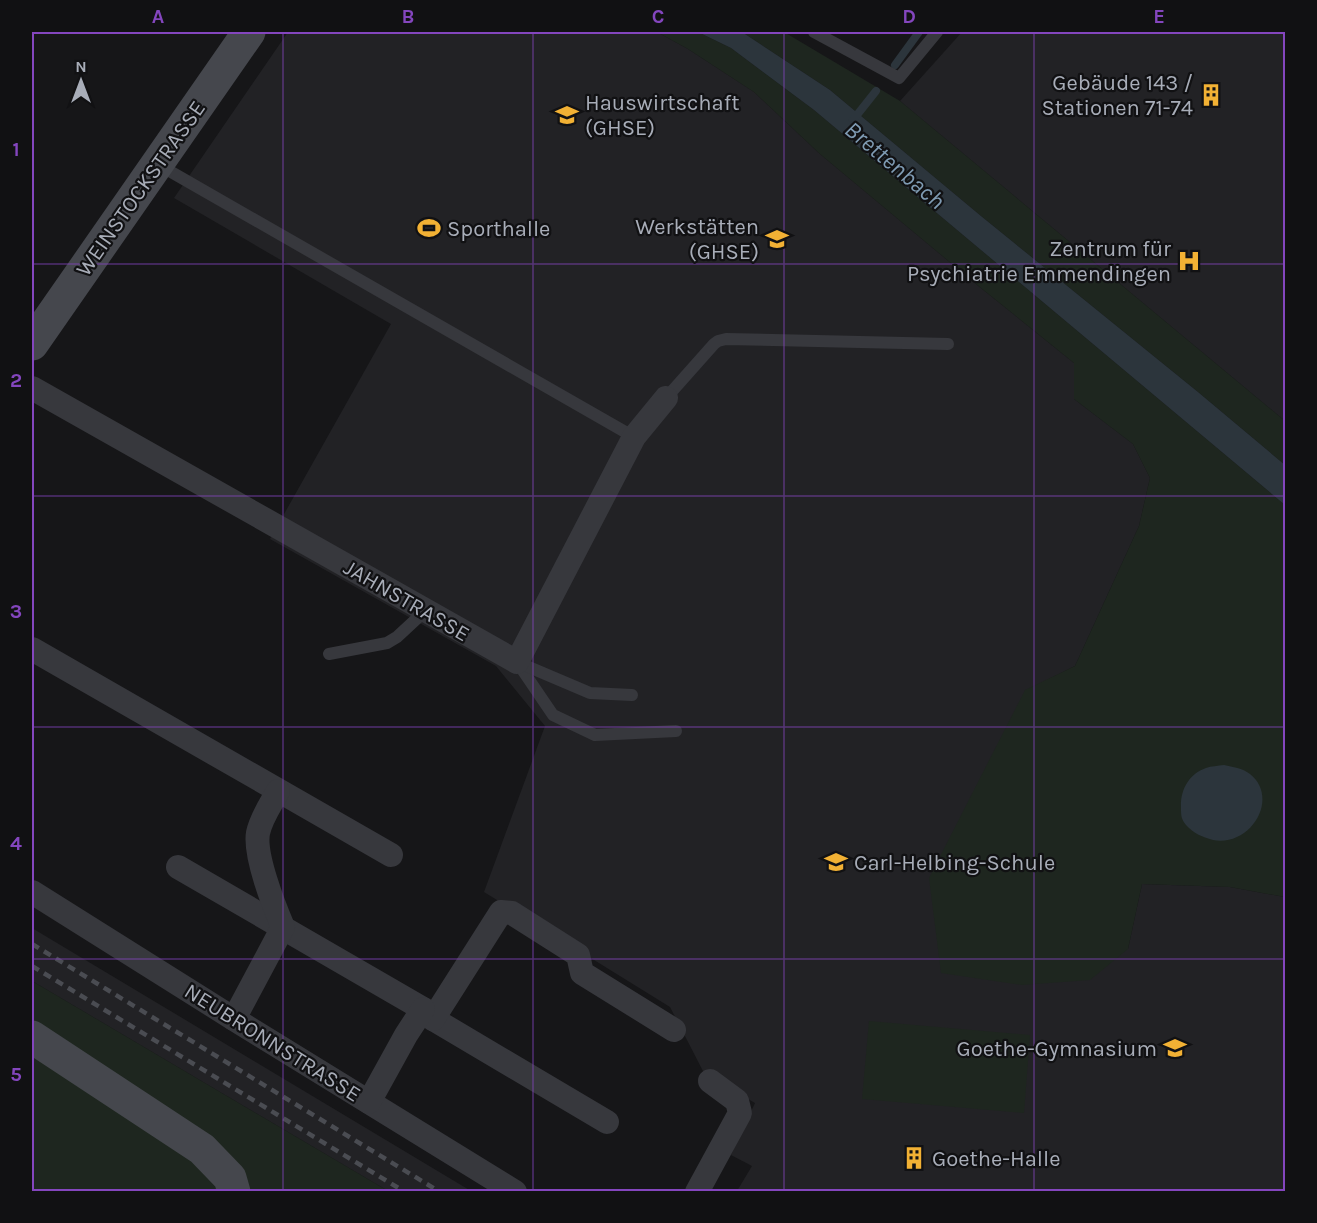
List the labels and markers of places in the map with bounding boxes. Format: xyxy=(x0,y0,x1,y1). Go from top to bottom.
place label: Gebäude 143 / Stationen 71-74 xyxy=(1042,70,1193,121)
building icon: Gebäude 143 / Stationen 71-74 xyxy=(1198,82,1224,108)
place label: Hauswirtschaft (GHSE) xyxy=(585,90,740,141)
school or university icon: Hauswirtschaft (GHSE) xyxy=(554,102,580,128)
place label: Werkstätten (GHSE) xyxy=(635,214,759,265)
sports icon: Sporthalle xyxy=(416,215,442,241)
place label: Sporthalle xyxy=(447,216,550,242)
school or university icon: Werkstätten (GHSE) xyxy=(764,226,790,252)
place label: Zentrum für Psychiatrie Emmendingen xyxy=(907,236,1171,287)
hospital icon: Zentrum für Psychiatrie Emmendingen xyxy=(1176,248,1202,274)
school or university icon: Carl-Helbing-Schule xyxy=(823,849,849,875)
place label: Carl-Helbing-Schule xyxy=(854,850,1055,876)
school or university icon: Goethe-Gymnasium xyxy=(1162,1035,1188,1061)
place label: Goethe-Gymnasium xyxy=(957,1036,1157,1062)
building icon: Goethe-Halle xyxy=(901,1145,927,1171)
place label: Goethe-Halle xyxy=(932,1146,1060,1172)

